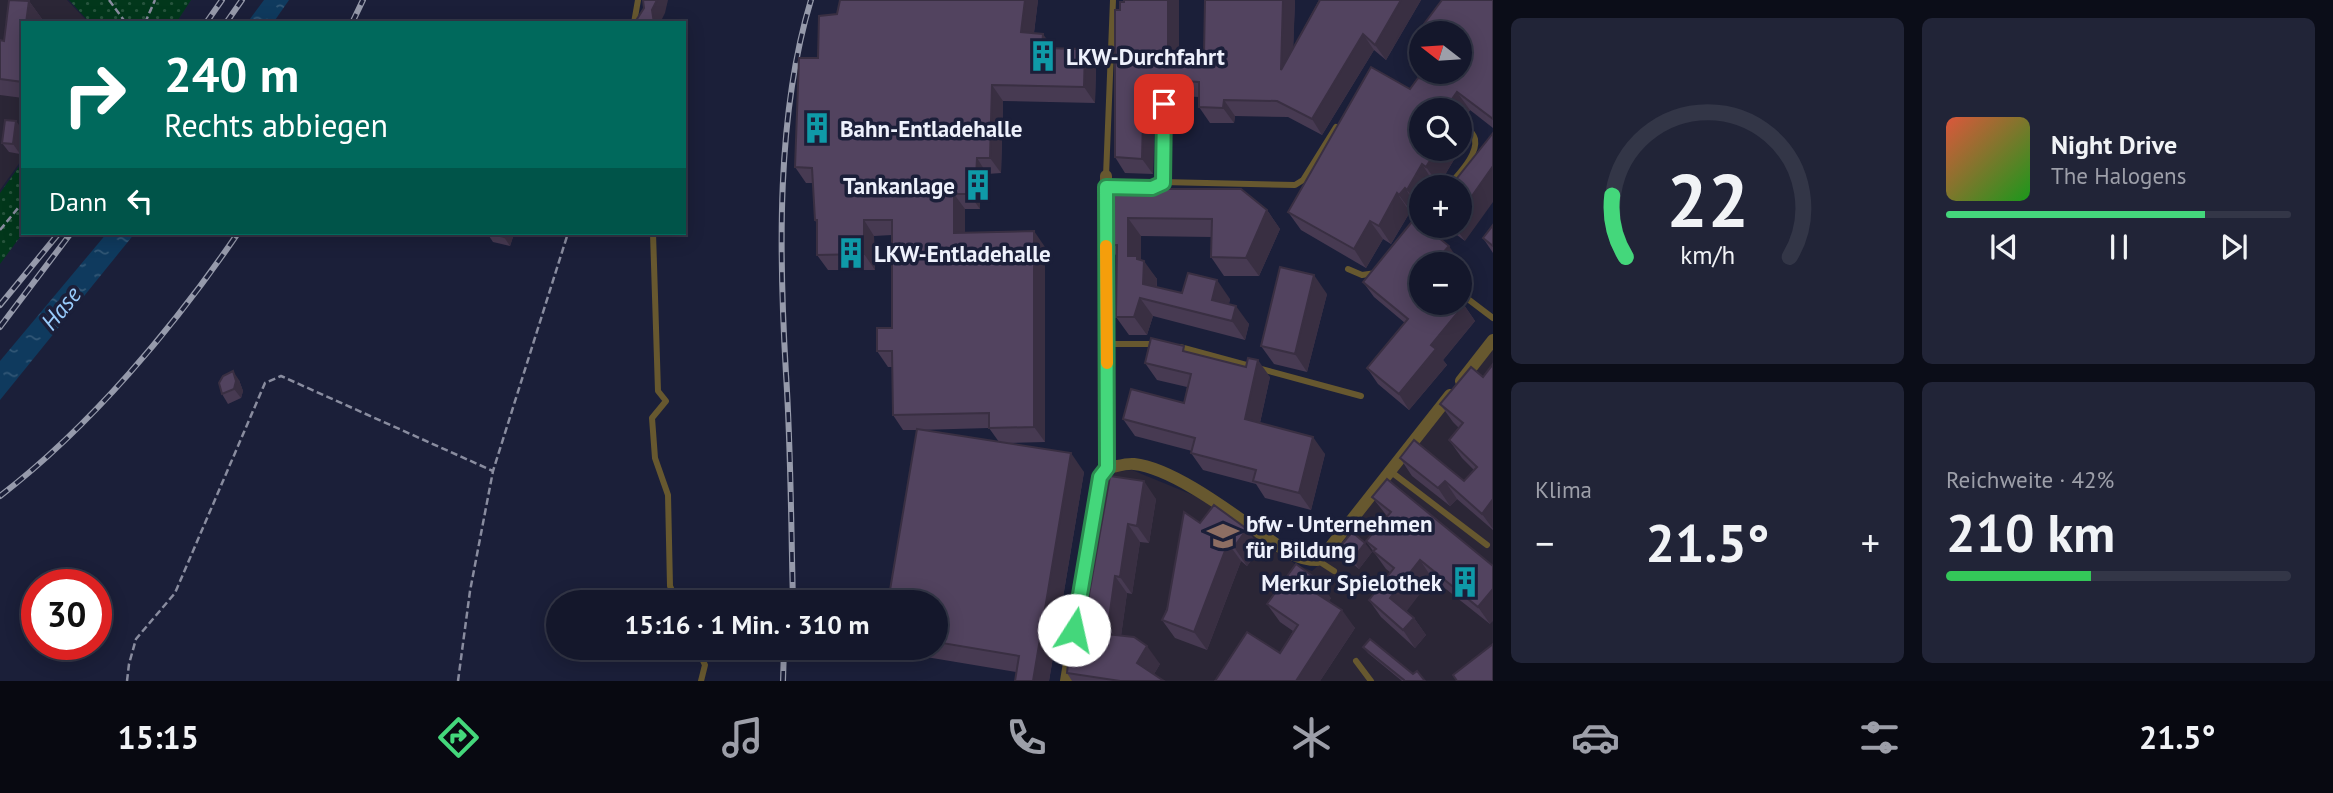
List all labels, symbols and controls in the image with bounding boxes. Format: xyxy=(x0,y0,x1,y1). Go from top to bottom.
north arrow xyxy=(1409,21,1472,84)
map controls xyxy=(1409,21,1472,315)
building icon: LKW-Durchfahrt xyxy=(1026,39,1060,73)
text: 240 m xyxy=(164,42,299,106)
place label: LKW-Durchfahrt xyxy=(1066,42,1225,71)
icon: right xyxy=(49,49,140,140)
pin xyxy=(1134,74,1194,134)
icon: arrive xyxy=(1145,85,1183,123)
button: search xyxy=(1409,98,1472,161)
text: Rechts abbiegen xyxy=(164,104,388,146)
building icon: Bahn-Entladehalle xyxy=(800,111,834,145)
place label: Bahn-Entladehalle xyxy=(840,114,1022,143)
text: Night Drive xyxy=(2051,128,2177,161)
text: 22 xyxy=(1666,154,1749,248)
text: The Halogens xyxy=(2051,161,2186,190)
building icon: Tankanlage xyxy=(961,168,995,202)
place label: Tankanlage xyxy=(843,171,955,200)
button: + xyxy=(1409,175,1472,238)
icon: left xyxy=(121,182,159,220)
text: Dann xyxy=(49,185,107,218)
icon: previous xyxy=(1985,228,2023,266)
icon: pause xyxy=(2100,228,2138,266)
icon: next xyxy=(2215,228,2253,266)
building icon: LKW-Entladehalle xyxy=(834,236,868,270)
place label: LKW-Entladehalle xyxy=(874,239,1051,268)
text: km/h xyxy=(1680,239,1735,271)
button: − xyxy=(1409,252,1472,315)
water label: Hase xyxy=(34,280,88,336)
text: Reichweite · 42% xyxy=(1946,465,2114,494)
text: Klima xyxy=(1535,475,1592,504)
text: 210 km xyxy=(1946,499,2115,566)
place label: bfw - Unternehmen für Bildung xyxy=(1246,509,1432,564)
text: 21.5° xyxy=(1646,509,1769,576)
text: − xyxy=(1535,518,1554,567)
text: + xyxy=(1861,518,1880,567)
school or university icon: bfw - Unternehmen für Bildung xyxy=(1206,519,1240,553)
building icon: Merkur Spielothek xyxy=(1448,565,1482,599)
place label: Merkur Spielothek xyxy=(1261,568,1443,597)
speed limit sign: 30 xyxy=(21,569,112,660)
position arrow xyxy=(1037,593,1111,667)
text: 15:16 · 1 Min. · 310 m xyxy=(624,608,870,641)
icon: directions xyxy=(434,713,483,762)
icon: music xyxy=(718,713,767,762)
icon: phone xyxy=(1002,713,1051,762)
icon: climate xyxy=(1287,713,1336,762)
icon: car xyxy=(1571,713,1620,762)
icon: filters xyxy=(1855,713,1904,762)
text: 15:15 xyxy=(118,716,199,758)
text: 21.5° xyxy=(2139,716,2215,758)

